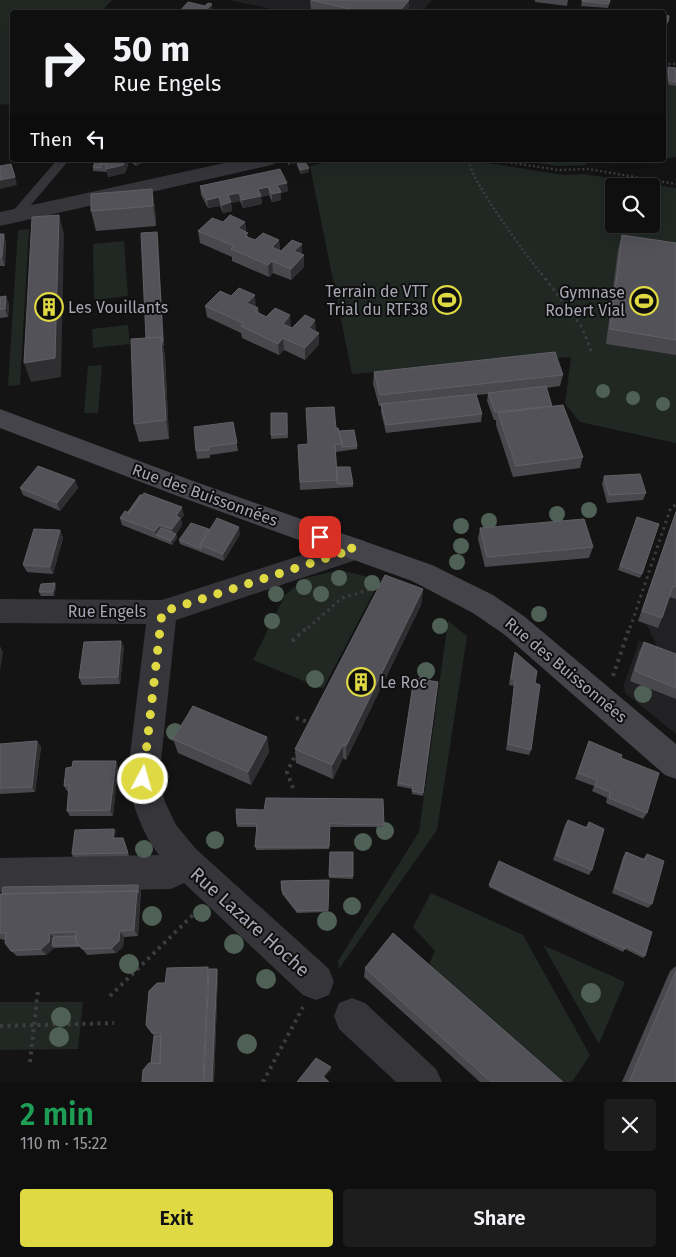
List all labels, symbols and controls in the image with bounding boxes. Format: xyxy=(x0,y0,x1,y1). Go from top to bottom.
text: 50 m xyxy=(113,28,190,70)
icon: right xyxy=(30,30,95,95)
text: Rue Engels xyxy=(113,70,221,97)
icon: left xyxy=(82,125,110,153)
text: Then xyxy=(30,128,72,151)
map controls xyxy=(605,178,660,233)
button: search xyxy=(605,178,660,233)
place label: Terrain de VTT Trial du RTF38 xyxy=(325,282,429,319)
place label: Gymnase Robert Vial xyxy=(545,283,625,320)
sports icon: Terrain de VTT Trial du RTF38 xyxy=(432,285,462,315)
sports icon: Gymnase Robert Vial xyxy=(629,286,659,316)
building icon: Les Vouillants xyxy=(34,292,64,322)
place label: Les Vouillants xyxy=(68,298,168,317)
street label: Rue des Buissonnées xyxy=(130,460,280,530)
pin xyxy=(299,516,341,558)
icon: arrive xyxy=(306,523,334,551)
street label: Rue Engels xyxy=(68,602,146,621)
street label: Rue des Buissonnées xyxy=(501,613,631,727)
building icon: Le Roc xyxy=(346,667,376,697)
place label: Le Roc xyxy=(380,673,427,692)
position arrow xyxy=(116,752,168,804)
street label: Rue Lazare Hoche xyxy=(186,862,314,982)
text: 2 min xyxy=(20,1097,94,1133)
button: close xyxy=(604,1099,656,1151)
text: 110 m · 15:22 xyxy=(20,1134,107,1153)
button: Exit xyxy=(20,1189,333,1247)
button: Share xyxy=(343,1189,656,1247)

